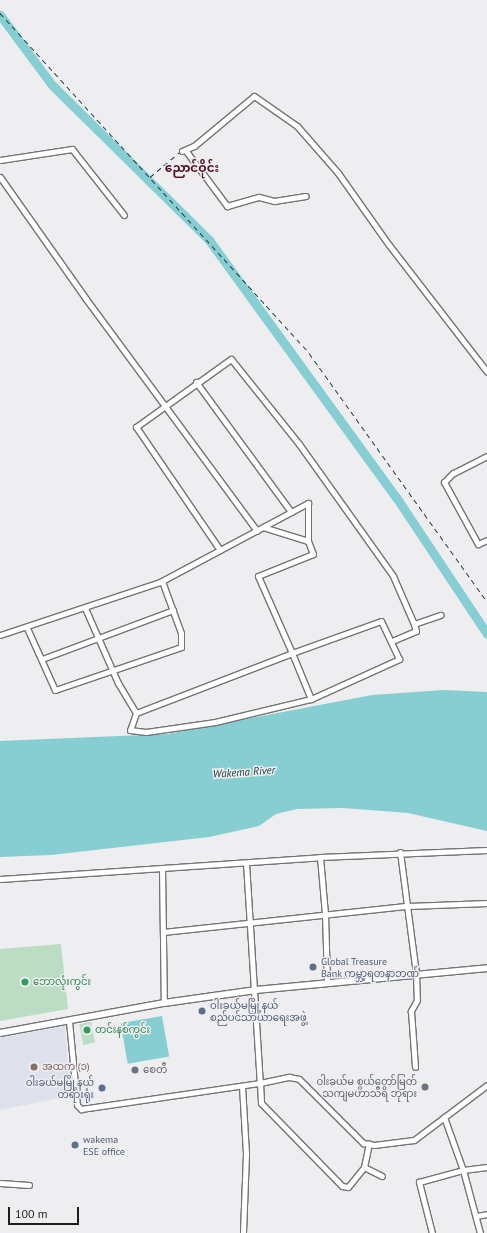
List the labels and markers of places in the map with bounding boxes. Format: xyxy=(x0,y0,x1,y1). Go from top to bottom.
place label: Global Treasure Bank ကမ္ဘာ့ရတနာဘဏ် xyxy=(321,955,419,978)
marker: Global Treasure Bank ကမ္ဘာ့ရတနာဘဏ် xyxy=(308,962,318,972)
place label: ဘောလုံးကွင်း xyxy=(33,976,91,988)
marker: ဘောလုံးကွင်း xyxy=(20,977,30,987)
place label: ဝါးခယ်မမြို့နယ် စည်ပင်သာယာရေးအဖွဲ့ xyxy=(210,999,307,1022)
marker: ဝါးခယ်မမြို့နယ် စည်ပင်သာယာရေးအဖွဲ့ xyxy=(197,1006,207,1016)
place label: တင်းနစ်ကွင်း xyxy=(95,1024,150,1036)
marker: တင်းနစ်ကွင်း xyxy=(82,1025,92,1035)
place label: အထက (၁) xyxy=(42,1061,90,1073)
marker: အထက (၁) xyxy=(29,1062,39,1072)
place label: စေတီ xyxy=(143,1064,167,1076)
marker: စေတီ xyxy=(130,1065,140,1075)
place label: ဝါးခယ်မ စွယ်တော်မြတ် သကျမဟာသီရိ ဘုရား xyxy=(316,1075,417,1098)
place label: ဝါးခယ်မမြို့နယ် တရားရုံး xyxy=(26,1076,94,1100)
marker: ဝါးခယ်မ စွယ်တော်မြတ် သကျမဟာသီရိ ဘုရား xyxy=(420,1082,430,1092)
marker: ဝါးခယ်မမြို့နယ် တရားရုံး xyxy=(97,1083,107,1093)
place label: wakema ESE office xyxy=(83,1133,125,1156)
marker: wakema ESE office xyxy=(70,1140,80,1150)

